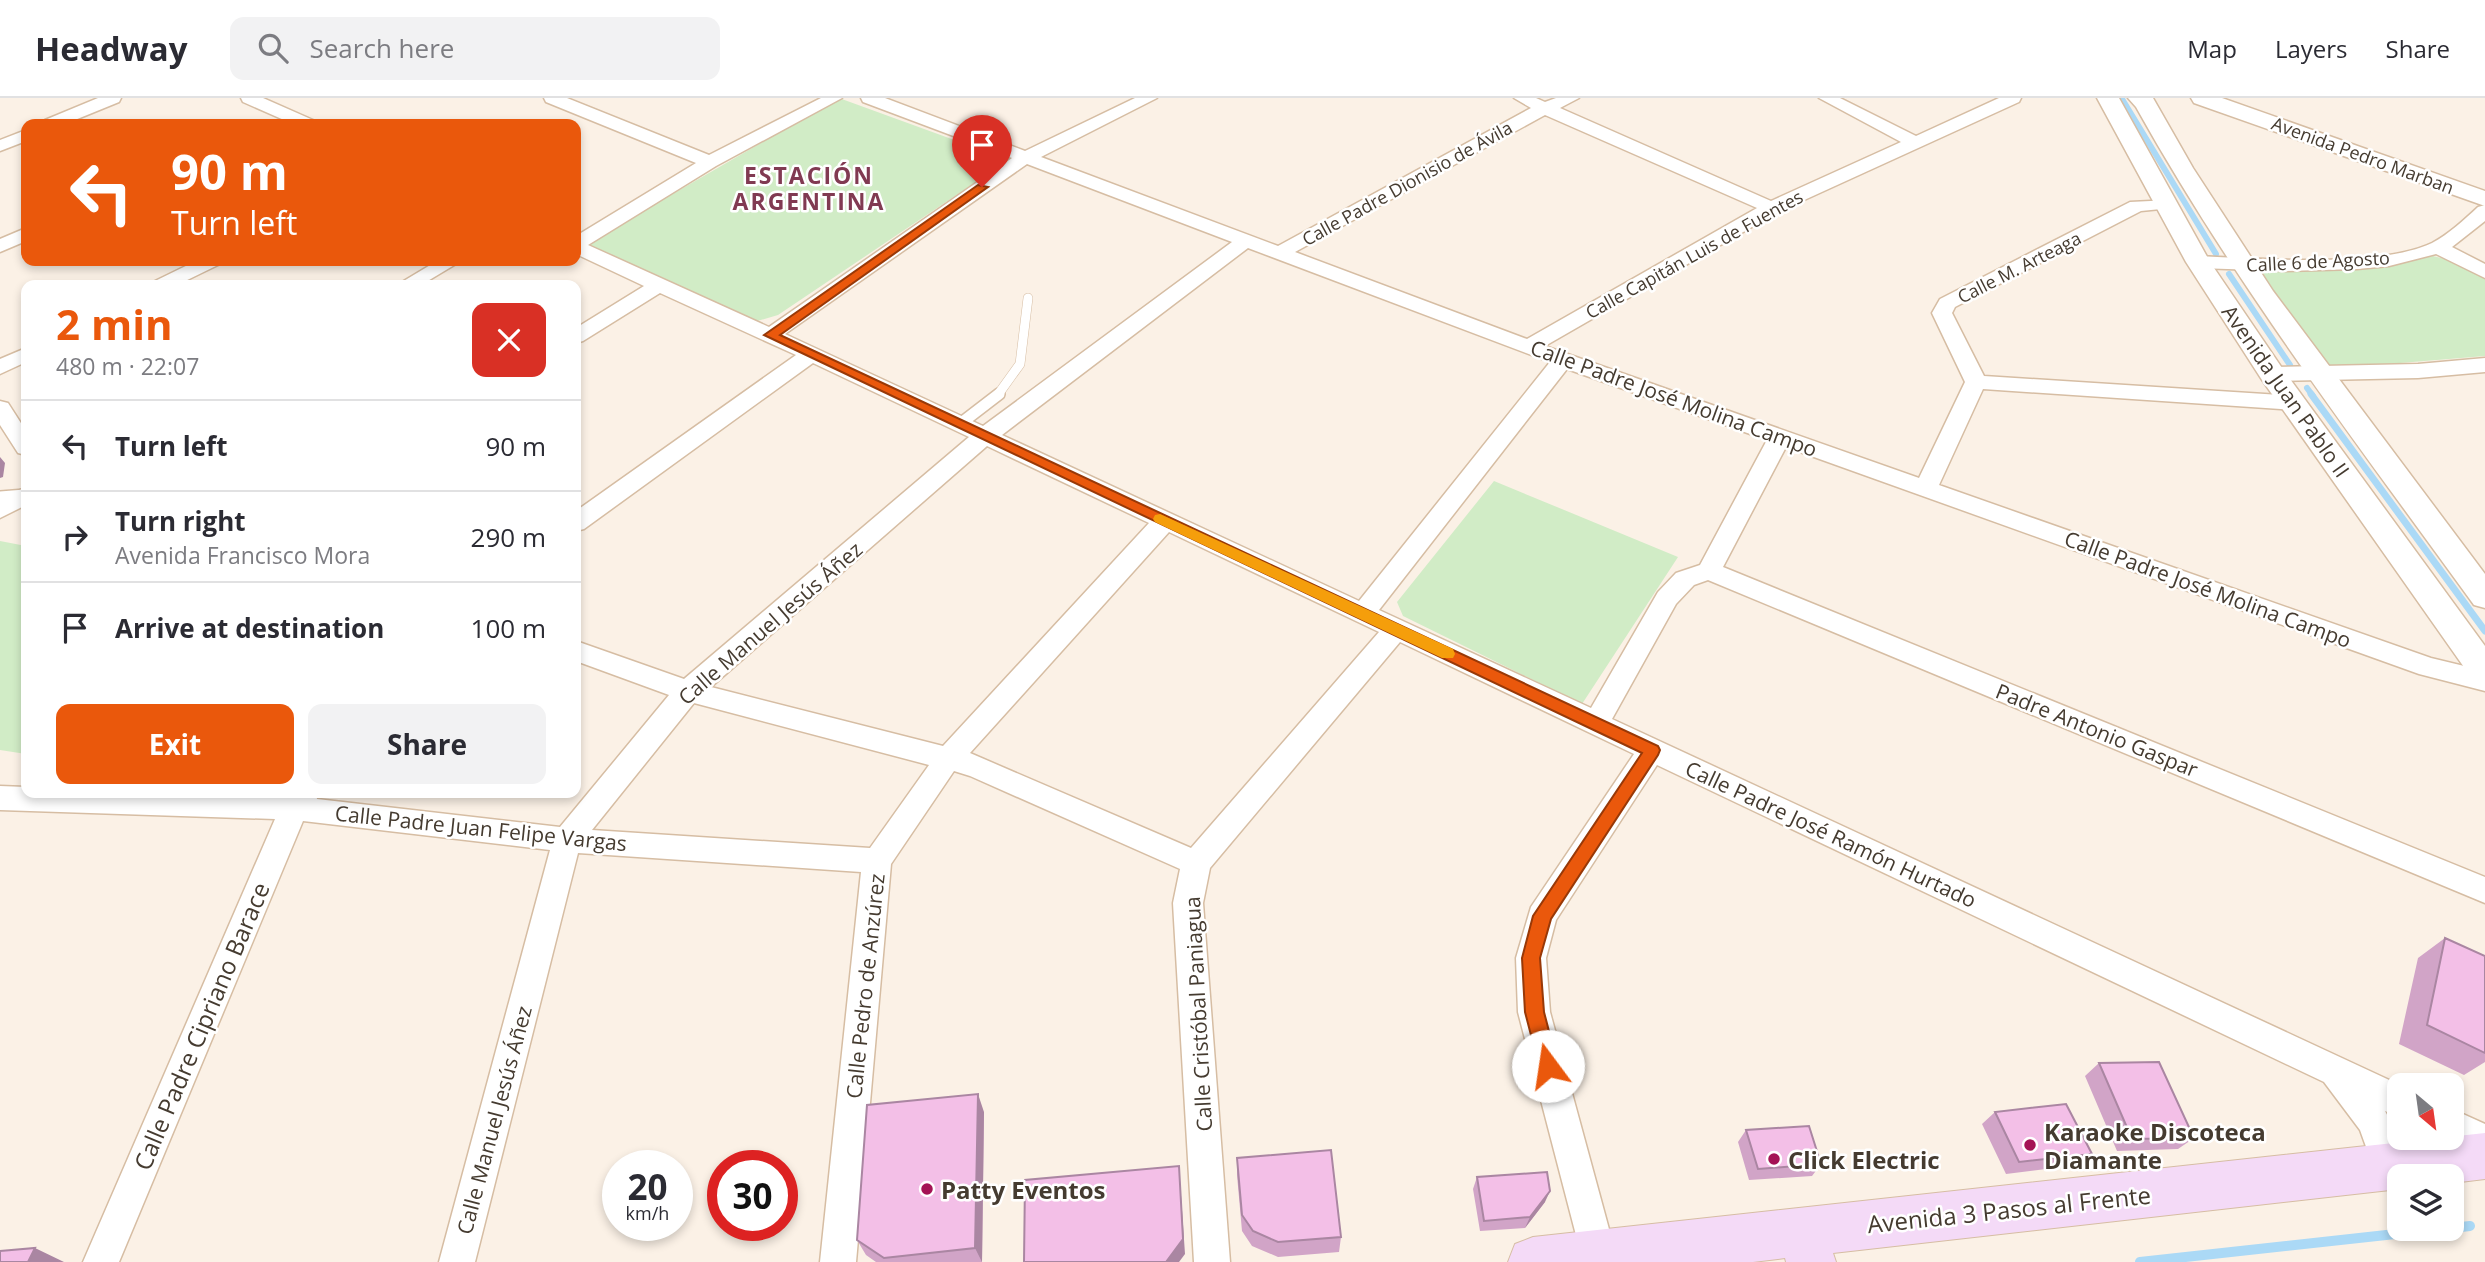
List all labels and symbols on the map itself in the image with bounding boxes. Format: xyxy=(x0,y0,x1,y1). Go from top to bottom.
street label: Avenida Pedro Marban xyxy=(2269,111,2457,199)
pin xyxy=(952,115,1012,187)
street label: Calle Padre Dionisio de Ávila xyxy=(1297,115,1517,251)
district label: ESTACIÓN ARGENTINA xyxy=(733,159,885,217)
street label: Calle Capitán Luis de Fuentes xyxy=(1581,184,1807,324)
street label: Calle M. Arteaga xyxy=(1953,225,2085,309)
street label: Calle 6 de Agosto xyxy=(2246,245,2390,277)
street label: Avenida Juan Pablo II xyxy=(2216,299,2356,483)
street label: Calle Padre José Molina Campo xyxy=(1527,333,1821,463)
street label: Calle Padre José Molina Campo xyxy=(2061,524,2355,654)
street label: Calle Manuel Jesús Áñez xyxy=(672,535,868,711)
street label: Padre Antonio Gaspar xyxy=(1992,677,2203,784)
street label: Calle Padre José Ramón Hurtado xyxy=(1681,754,1981,914)
street label: Calle Padre Juan Felipe Vargas xyxy=(334,799,628,857)
street label: Calle Pedro de Anzúrez xyxy=(839,872,891,1100)
street label: Calle Padre Cipriano Barace xyxy=(125,877,277,1175)
street label: Calle Cristóbal Paniagua xyxy=(1178,896,1218,1132)
street label: Calle Manuel Jesús Áñez xyxy=(450,1003,538,1237)
position arrow xyxy=(1511,1029,1585,1103)
north arrow xyxy=(2387,1073,2464,1150)
place label: Karaoke Discoteca Diamante xyxy=(2044,1115,2266,1176)
marker: Karaoke Discoteca Diamante xyxy=(2022,1137,2038,1153)
place label: Click Electric xyxy=(1788,1143,1940,1176)
speed limit sign: 30 xyxy=(707,1150,798,1241)
marker: Click Electric xyxy=(1766,1151,1782,1167)
place label: Patty Eventos xyxy=(941,1173,1106,1206)
street label: Avenida 3 Pasos al Frente xyxy=(1866,1178,2152,1240)
marker: Patty Eventos xyxy=(919,1181,935,1197)

